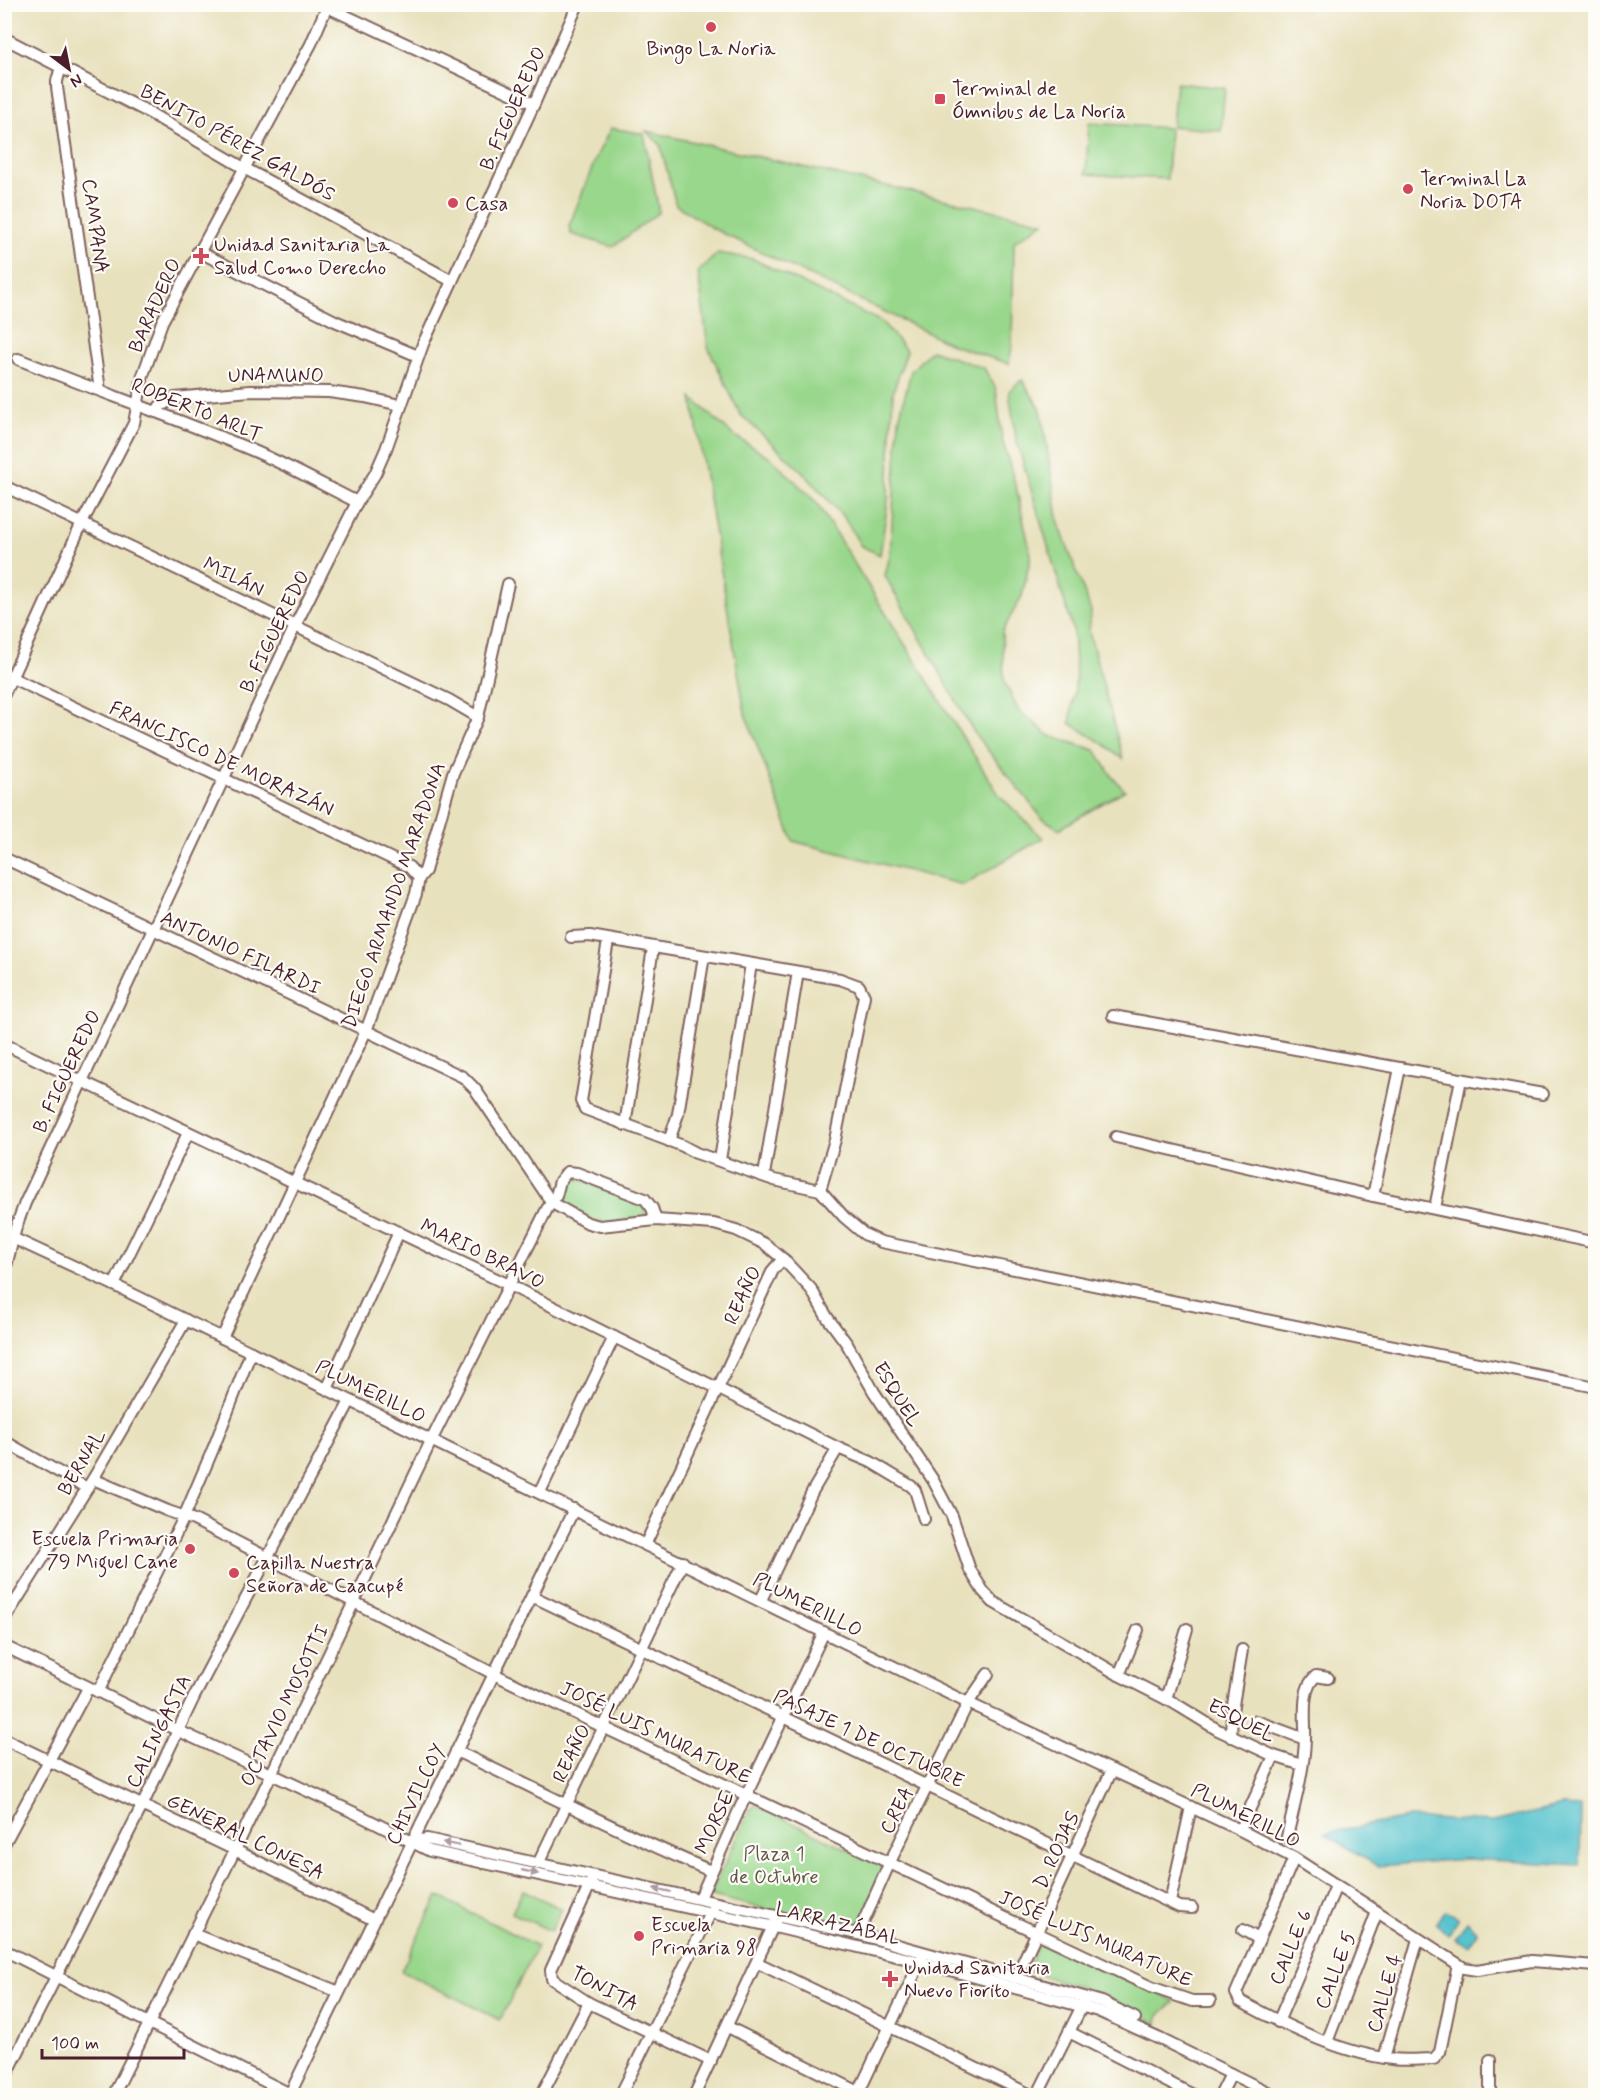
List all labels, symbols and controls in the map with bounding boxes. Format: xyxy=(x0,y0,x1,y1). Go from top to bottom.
marker: Bingo La Noria xyxy=(704,20,718,34)
place label: Bingo La Noria xyxy=(646,36,777,64)
north arrow xyxy=(39,39,99,99)
street label: B. FIGUEREDO xyxy=(474,42,553,175)
text: N xyxy=(66,69,86,92)
place label: Terminal de Ómnibus de La Noria xyxy=(952,76,1126,126)
street label: BENITO PÉREZ GALDÓS xyxy=(135,78,340,208)
marker: Terminal de Ómnibus de La Noria xyxy=(933,92,947,106)
place label: Terminal La Noria DOTA xyxy=(1420,166,1527,216)
street label: CAMPANA xyxy=(75,177,115,275)
marker: Terminal La Noria DOTA xyxy=(1401,182,1415,196)
place label: Casa xyxy=(465,191,508,218)
marker: Casa xyxy=(446,196,460,210)
place label: Unidad Sanitaria La Salud Como Derecho xyxy=(214,232,391,282)
marker: Unidad Sanitaria La Salud Como Derecho xyxy=(192,247,210,265)
street label: BARADERO xyxy=(123,254,188,357)
street label: UNAMUNO xyxy=(228,363,324,390)
street label: ROBERTO ARLT xyxy=(127,372,266,449)
street label: MILÁN xyxy=(198,551,268,604)
street label: B. FIGUEREDO xyxy=(234,566,317,697)
street label: FRANCISCO DE MORAZÁN xyxy=(105,695,338,823)
street label: DIEGO ARMANDO MARADONA xyxy=(336,759,453,1032)
street label: ANTONIO FILARDI xyxy=(156,904,325,1002)
street label: B. FIGUEREDO xyxy=(27,1006,108,1138)
street label: MARIO BRAVO xyxy=(416,1213,549,1296)
street label: REAÑO xyxy=(718,1262,769,1329)
street label: PLUMERILLO xyxy=(311,1354,430,1431)
street label: ESQUEL xyxy=(866,1357,927,1433)
street label: BERNAL xyxy=(52,1424,113,1501)
place label: Escuela Primaria 79 Miguel Cane xyxy=(32,1526,178,1578)
marker: Escuela Primaria 79 Miguel Cane xyxy=(183,1542,197,1556)
place label: Capilla Nuestra Señora de Caacupé xyxy=(246,1550,404,1600)
marker: Capilla Nuestra Señora de Caacupé xyxy=(227,1566,241,1580)
street label: PLUMERILLO xyxy=(748,1566,867,1644)
street label: OCTAVIO MOSOTTI xyxy=(234,1620,336,1791)
street label: CALINGASTA xyxy=(120,1670,198,1793)
street label: JOSÉ LUIS MURATURE xyxy=(555,1675,755,1791)
street label: PASAJE 1 DE OCTUBRE xyxy=(769,1683,968,1795)
street label: ESQUEL xyxy=(1203,1693,1280,1750)
street label: REAÑO xyxy=(547,1720,598,1788)
street label: CHIVILCOY xyxy=(380,1740,452,1850)
street label: PLUMERILLO xyxy=(1186,1777,1305,1855)
street label: CREA xyxy=(874,1782,921,1839)
street label: MORSE xyxy=(689,1786,742,1859)
street label: GENERAL CONESA xyxy=(162,1787,329,1887)
street label: D. ROJAS xyxy=(1028,1808,1087,1894)
one-way arrow xyxy=(442,1839,460,1849)
park label: Plaza 1 de Octubre xyxy=(730,1841,818,1891)
one-way arrow xyxy=(520,1868,539,1877)
street label: JOSÉ LUIS MURATURE xyxy=(994,1884,1197,1994)
one-way arrow xyxy=(652,1885,671,1894)
street label: LARRAZÁBAL xyxy=(773,1896,903,1953)
street label: CALLE 6 xyxy=(1263,1906,1319,1989)
place label: Escuela Primaria 98 xyxy=(651,1912,757,1962)
street label: CALLE 5 xyxy=(1309,1928,1364,2013)
marker: Escuela Primaria 98 xyxy=(632,1929,646,1943)
street label: CALLE 4 xyxy=(1361,1950,1410,2036)
place label: Unidad Sanitaria Nuevo Fiorito xyxy=(904,1955,1050,2005)
street label: TONITA xyxy=(566,1960,643,2018)
marker: Unidad Sanitaria Nuevo Fiorito xyxy=(881,1970,899,1988)
scale bar xyxy=(42,2022,184,2060)
text: 100 m xyxy=(51,2032,99,2056)

